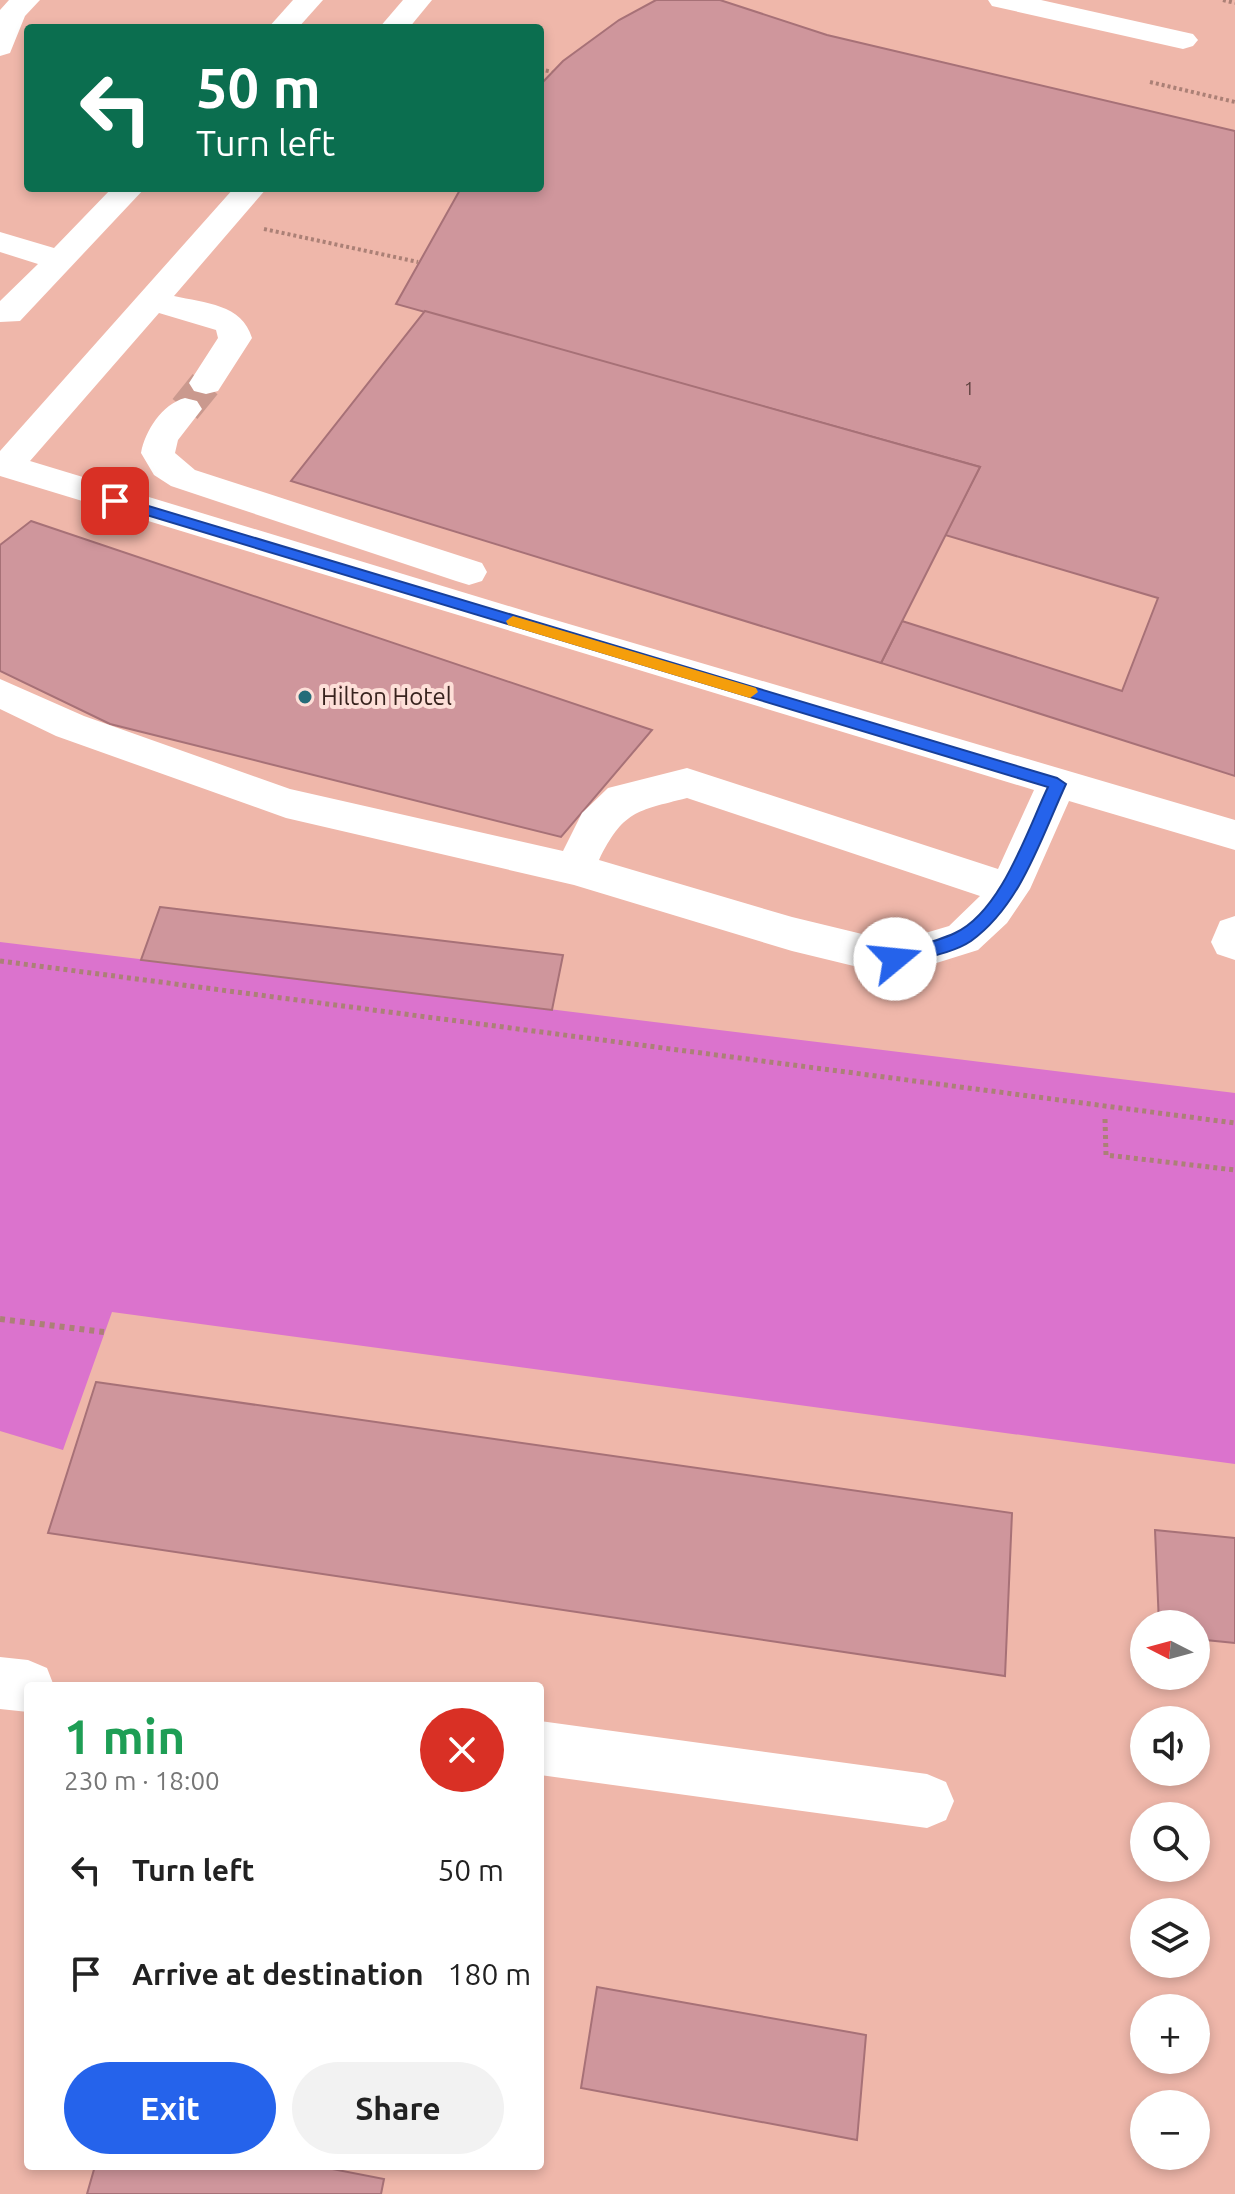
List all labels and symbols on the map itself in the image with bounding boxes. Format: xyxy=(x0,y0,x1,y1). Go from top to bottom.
house number: 1 xyxy=(964,378,974,398)
pin xyxy=(81,467,149,535)
place label: Hilton Hotel xyxy=(321,683,452,710)
marker: Hilton Hotel xyxy=(296,688,314,706)
position arrow xyxy=(853,917,937,1001)
north arrow xyxy=(1130,1610,1210,1690)

